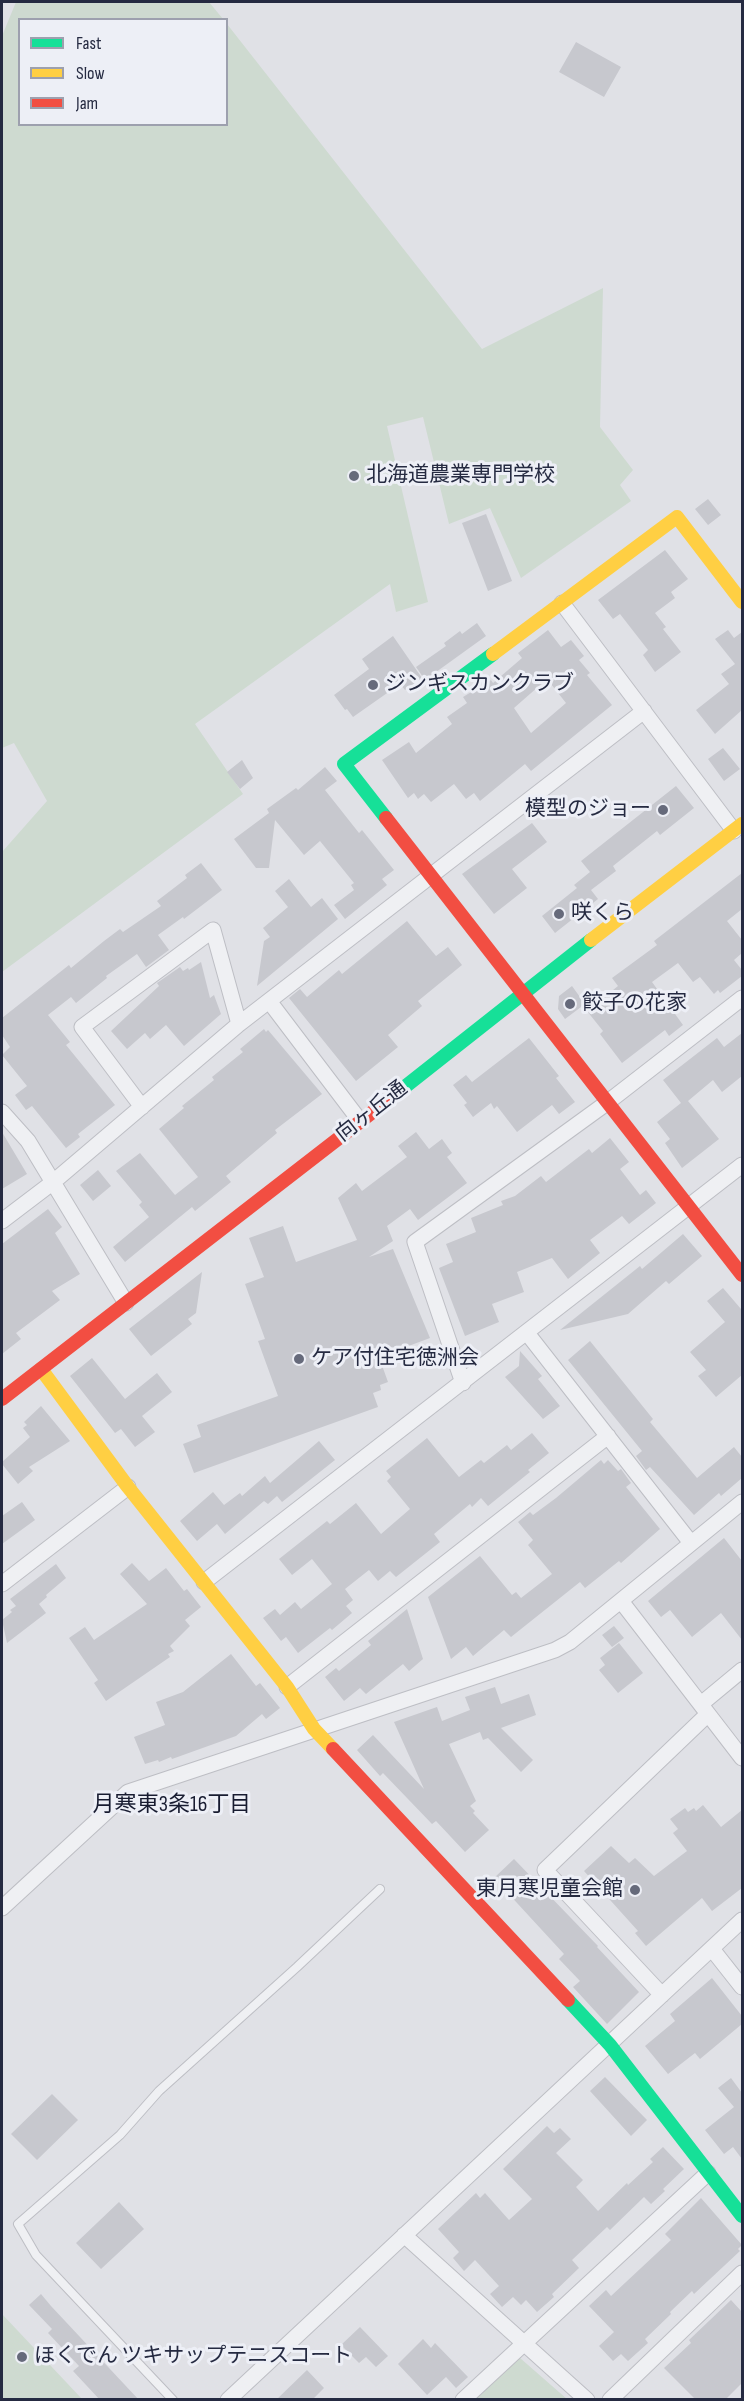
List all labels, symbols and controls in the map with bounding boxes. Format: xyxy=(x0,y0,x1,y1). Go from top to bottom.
legend xyxy=(18,18,228,126)
text: Fast xyxy=(76,33,101,54)
text: Slow xyxy=(76,63,105,84)
text: Jam xyxy=(76,93,98,114)
place label: 北海道農業専門学校 xyxy=(366,463,555,489)
marker: 北海道農業専門学校 xyxy=(347,469,361,483)
place label: ジンギスカンクラブ xyxy=(385,672,574,698)
marker: ジンギスカンクラブ xyxy=(366,678,380,692)
place label: 模型のジョー xyxy=(525,797,651,823)
marker: 模型のジョー xyxy=(656,803,670,817)
place label: 咲くら xyxy=(571,901,634,927)
marker: 咲くら xyxy=(552,907,566,921)
place label: 餃子の花家 xyxy=(582,991,687,1017)
marker: 餃子の花家 xyxy=(563,997,577,1011)
street label: 向ヶ丘通 xyxy=(331,1076,413,1148)
place label: ケア付住宅徳洲会 xyxy=(311,1346,479,1372)
marker: ケア付住宅徳洲会 xyxy=(292,1352,306,1366)
district label: 月寒東3条16丁目 xyxy=(93,1792,251,1818)
place label: 東月寒児童会館 xyxy=(476,1877,623,1903)
marker: 東月寒児童会館 xyxy=(628,1883,642,1897)
place label: ほくでん ツキサップテニスコート xyxy=(34,2344,352,2370)
marker: ほくでん ツキサップテニスコート xyxy=(15,2350,29,2364)

